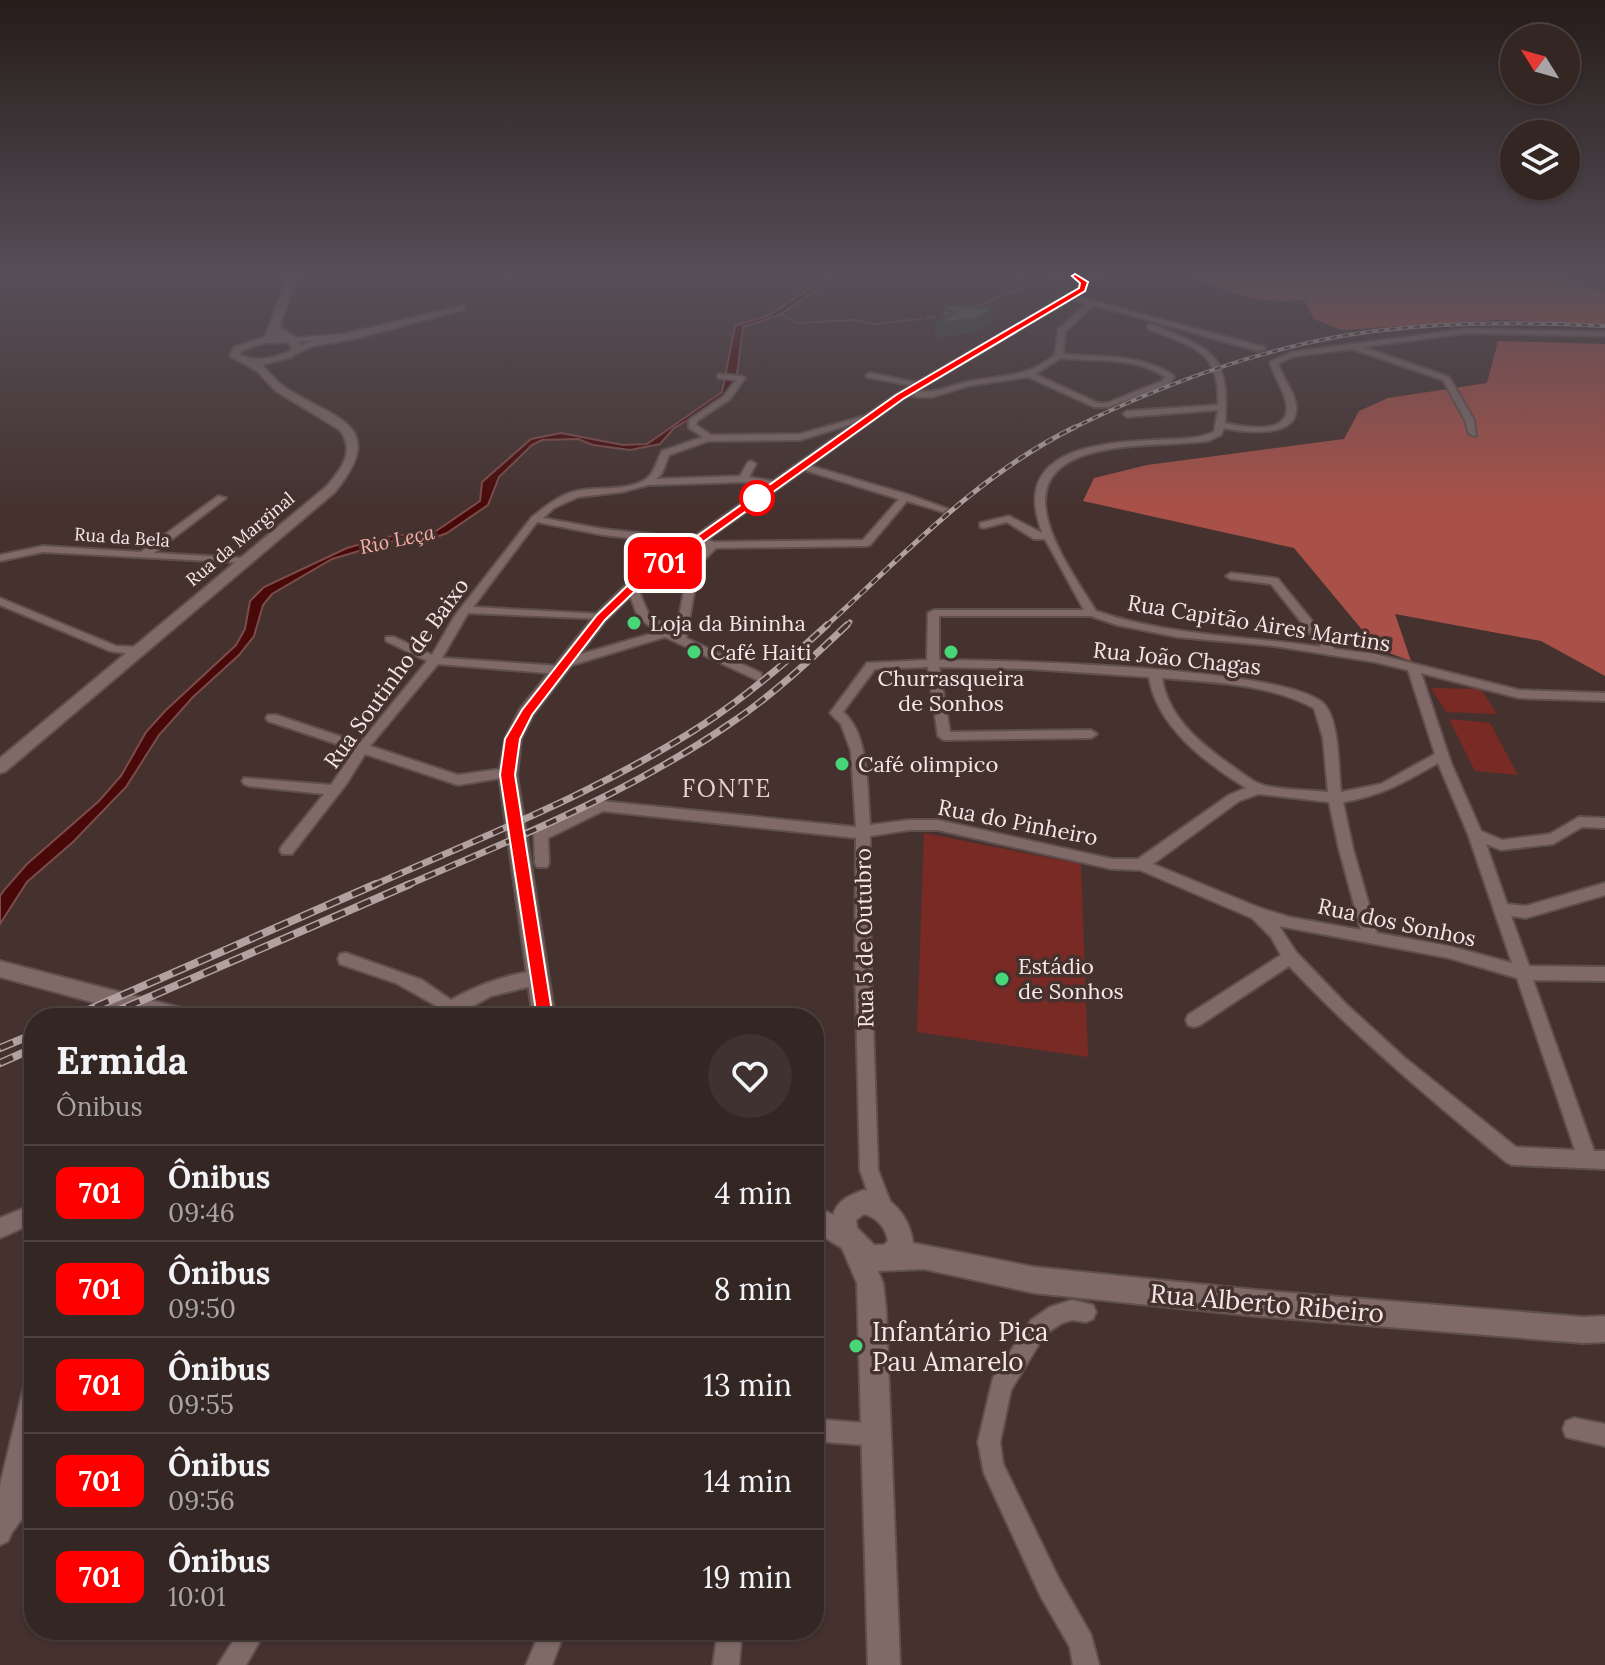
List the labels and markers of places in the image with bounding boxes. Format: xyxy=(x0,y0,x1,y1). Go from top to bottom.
unlabelled marker xyxy=(740,481,774,515)
place label: Loja da Bininha xyxy=(650,609,806,637)
marker: Loja da Bininha xyxy=(625,614,643,632)
place label: Café Haiti xyxy=(710,638,811,666)
marker: Café Haiti xyxy=(685,643,703,661)
marker: Churrasqueira de Sonhos xyxy=(942,643,960,661)
place label: Churrasqueira de Sonhos xyxy=(878,664,1024,717)
place label: Café olimpico xyxy=(858,750,998,778)
marker: Café olimpico xyxy=(833,755,851,773)
place label: Estádio de Sonhos xyxy=(1018,952,1124,1005)
marker: Estádio de Sonhos xyxy=(993,970,1011,988)
place label: Infantário Pica Pau Amarelo xyxy=(872,1315,1048,1378)
marker: Infantário Pica Pau Amarelo xyxy=(847,1337,865,1355)

